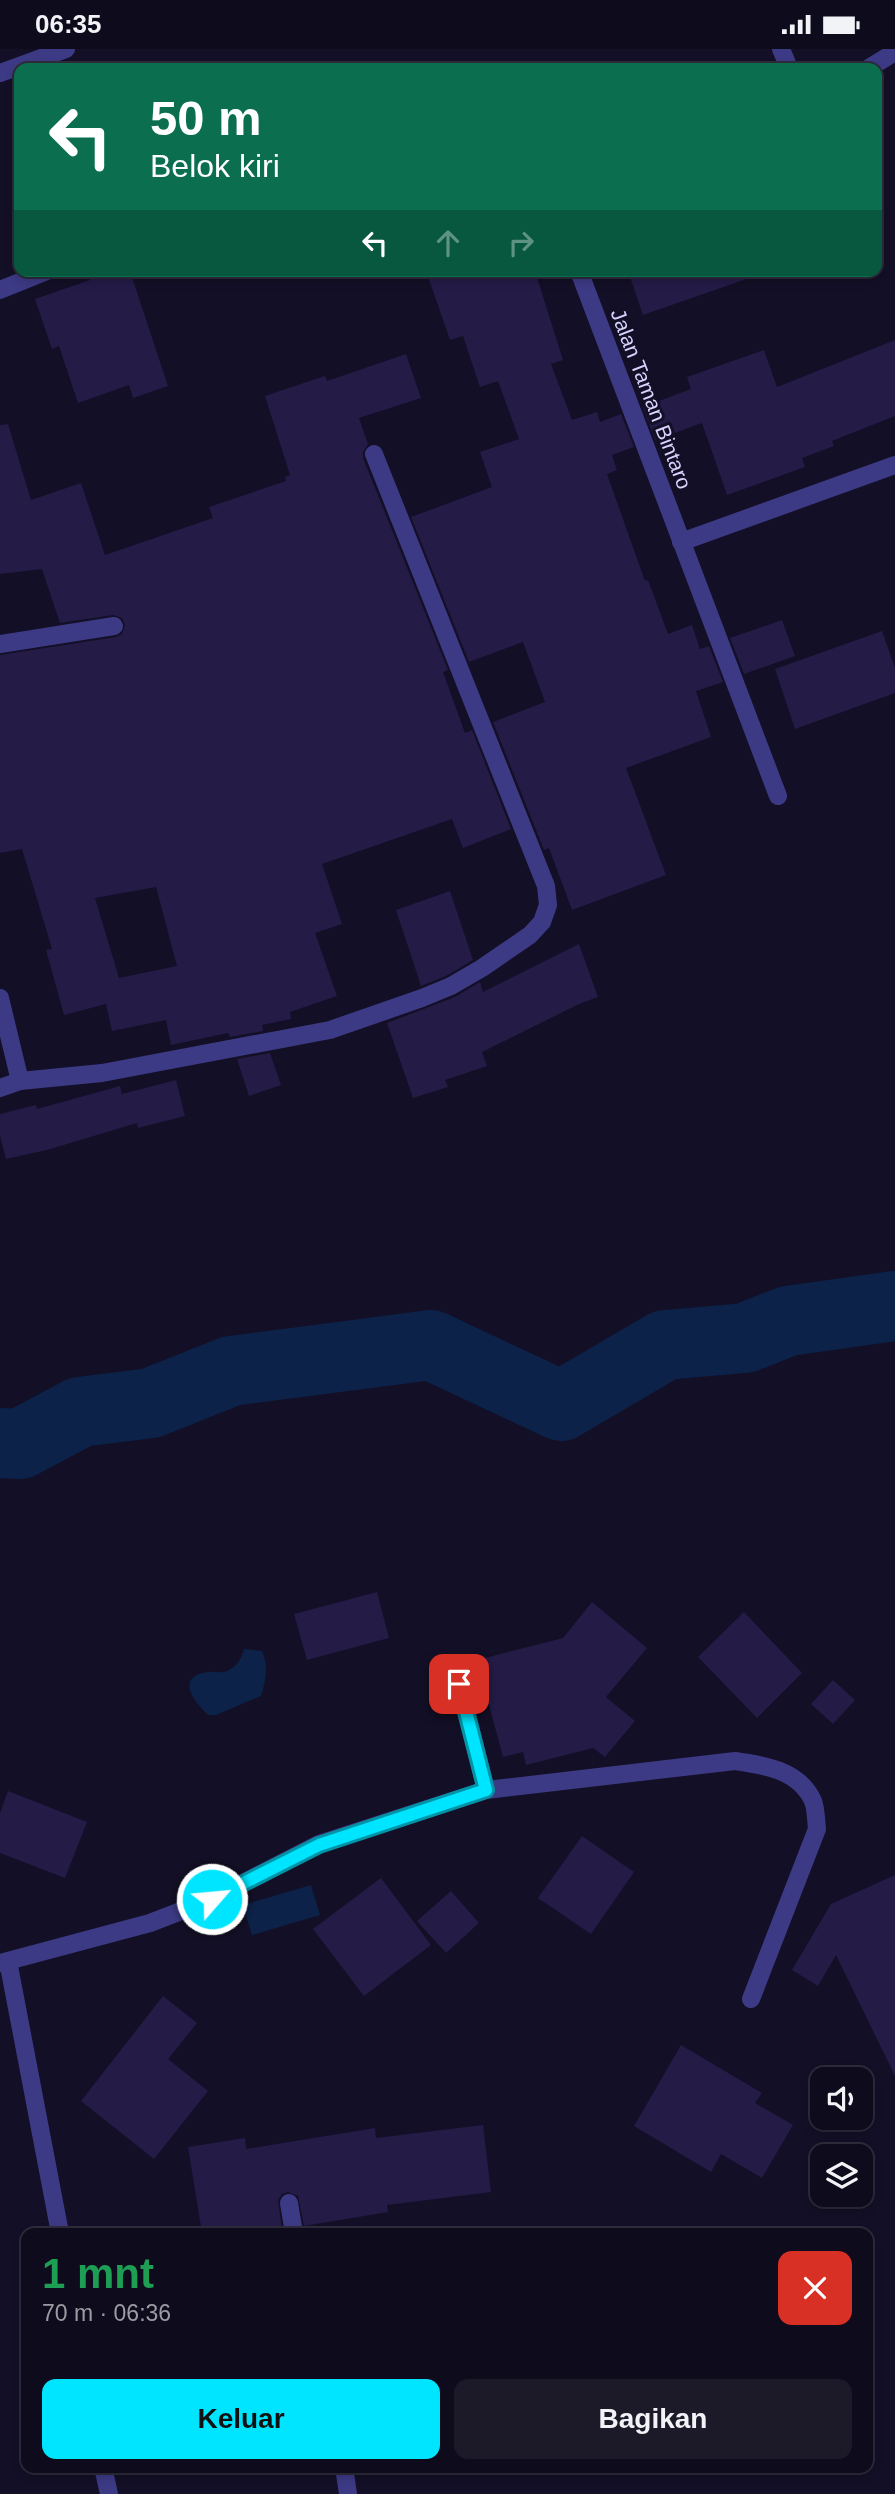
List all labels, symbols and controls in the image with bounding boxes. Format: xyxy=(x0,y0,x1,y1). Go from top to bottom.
text: 06:35 xyxy=(35,9,102,39)
icon: left xyxy=(35,91,126,182)
text: 50 m xyxy=(150,91,262,145)
text: Belok kiri xyxy=(150,148,280,184)
icon: left xyxy=(356,224,394,262)
icon: ahead xyxy=(429,224,467,262)
icon: right xyxy=(502,224,540,262)
street label: Jalan Taman Bintaro xyxy=(606,306,696,492)
pin xyxy=(429,1654,489,1714)
icon: arrive xyxy=(440,1665,478,1703)
position arrow xyxy=(175,1862,249,1936)
map controls xyxy=(810,2067,873,2207)
button: sound xyxy=(810,2067,873,2130)
button: layers xyxy=(810,2144,873,2207)
text: 1 mnt xyxy=(42,2250,154,2297)
button: close xyxy=(778,2251,852,2325)
text: 70 m · 06:36 xyxy=(42,2300,171,2326)
button: Keluar xyxy=(42,2379,440,2459)
button: Bagikan xyxy=(454,2379,852,2459)

